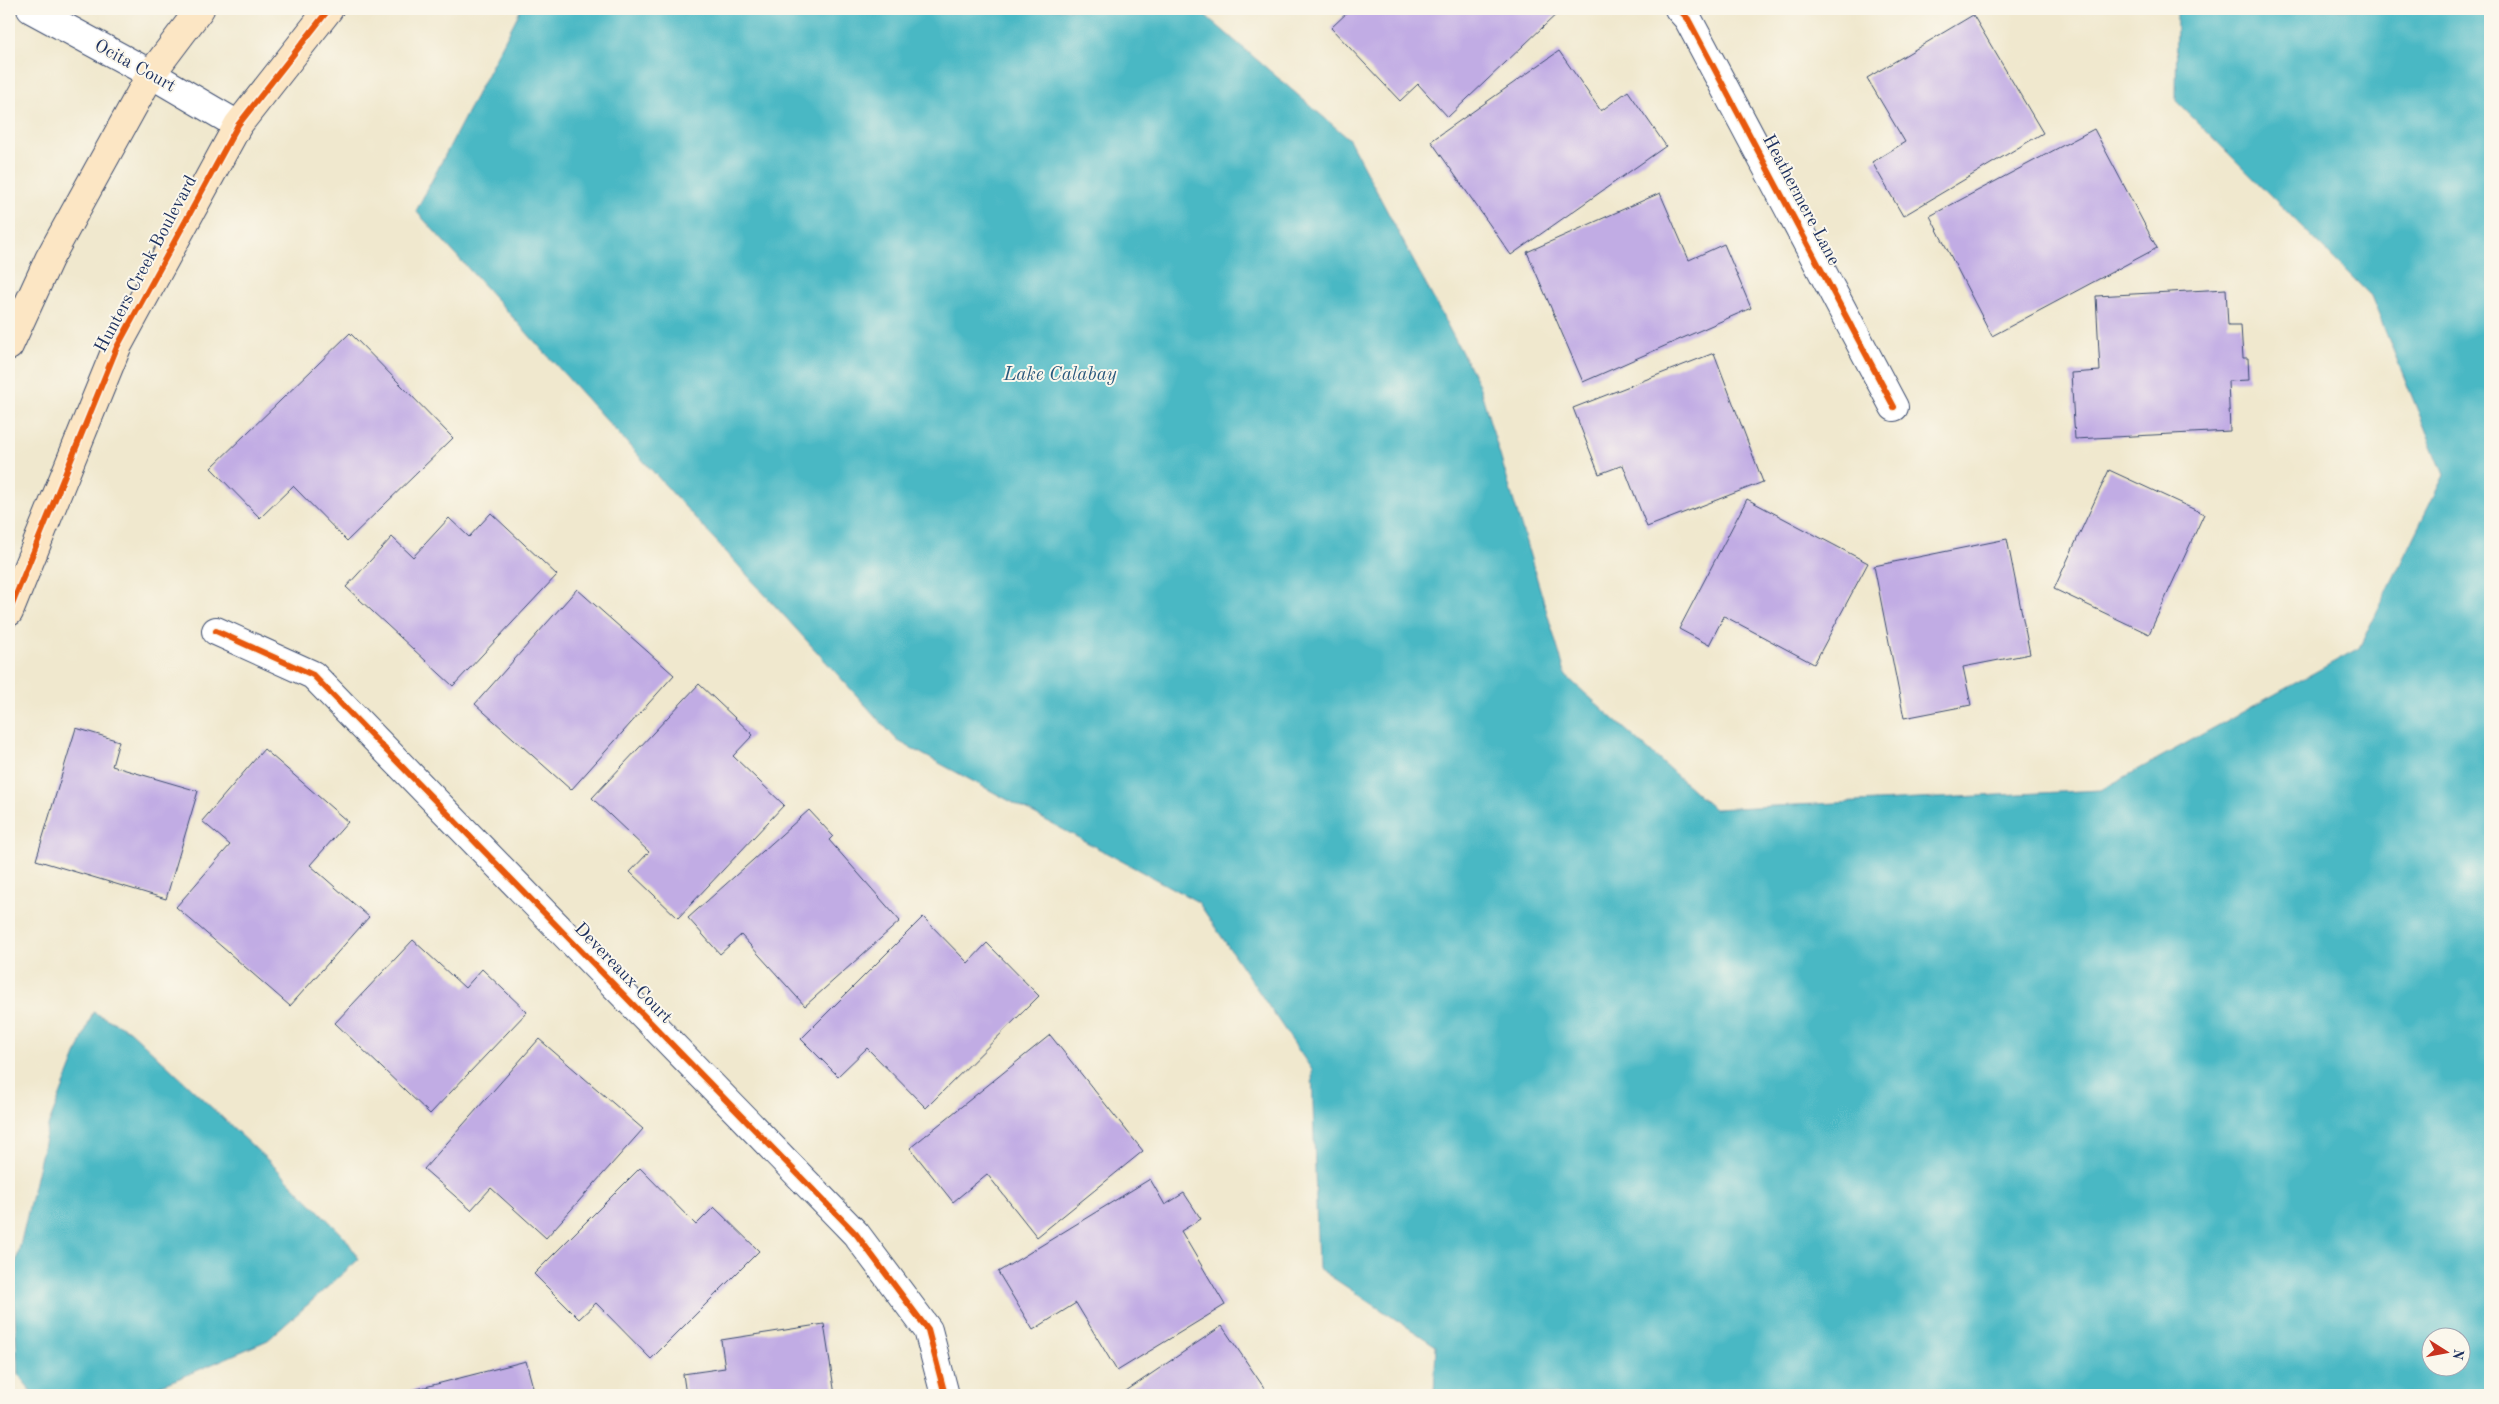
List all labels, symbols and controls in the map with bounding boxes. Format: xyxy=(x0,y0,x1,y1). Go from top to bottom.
street label: Ocita Court xyxy=(91,36,179,96)
street label: Heathermere Lane xyxy=(1759,132,1843,268)
street label: Hunters Creek Boulevard xyxy=(92,173,200,355)
water label: Lake Calabay xyxy=(1002,366,1117,385)
street label: Devereaux Court xyxy=(571,919,675,1027)
north arrow xyxy=(2422,1326,2472,1376)
text: N xyxy=(2450,1348,2466,1361)

